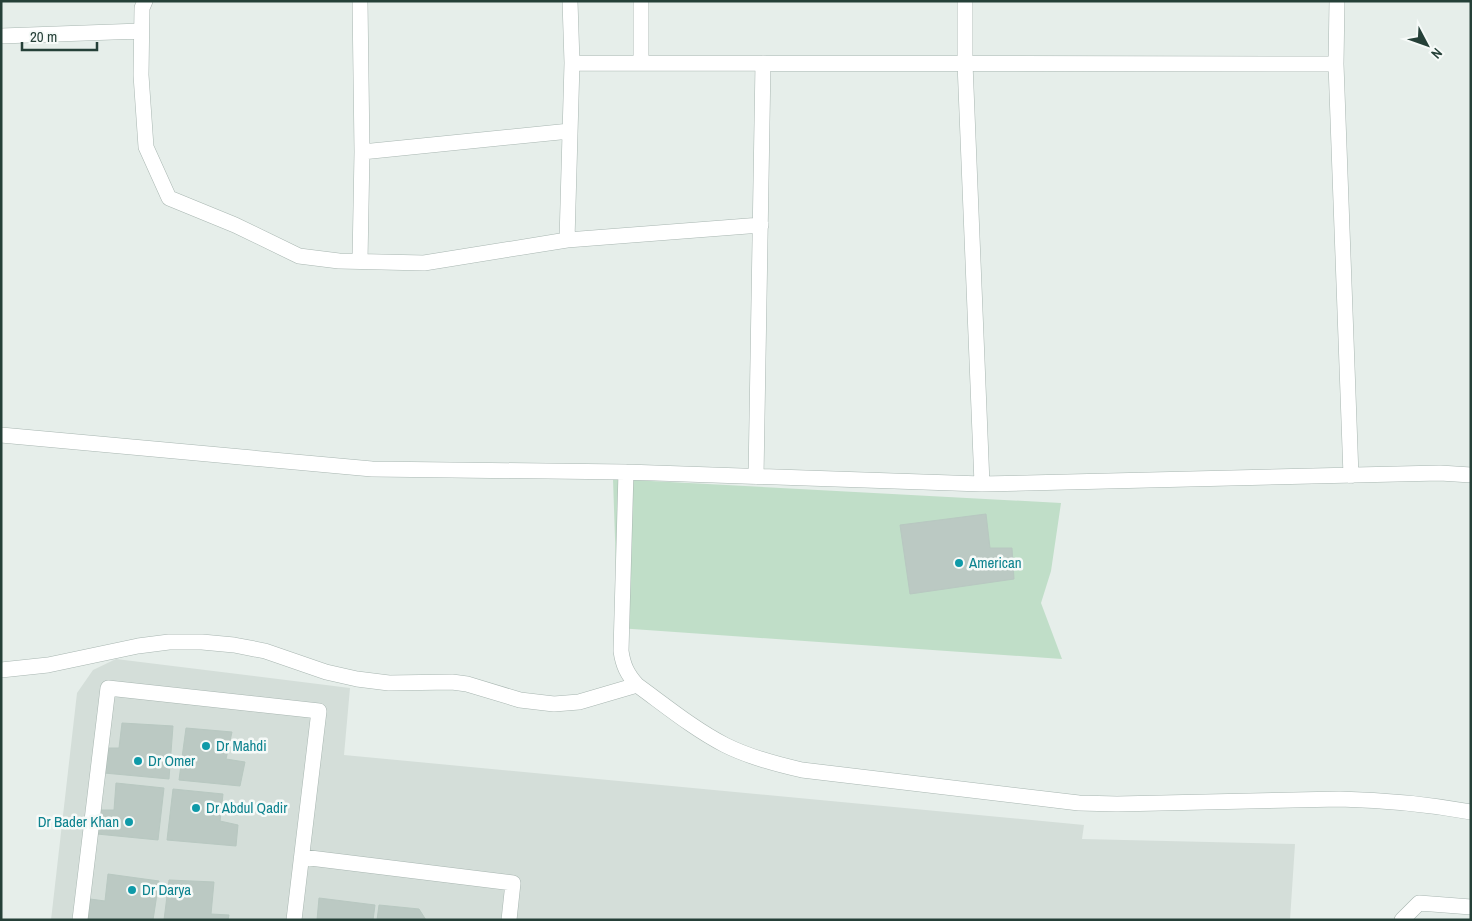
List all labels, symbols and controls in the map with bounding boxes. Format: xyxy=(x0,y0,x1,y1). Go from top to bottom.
scale bar xyxy=(22,20,98,52)
north arrow xyxy=(1402,20,1452,70)
text: 20 m xyxy=(30,26,57,47)
text: N xyxy=(1427,44,1446,63)
place label: American xyxy=(968,552,1022,573)
marker: American xyxy=(953,557,965,569)
place label: Dr Mahdi xyxy=(216,735,267,756)
marker: Dr Mahdi xyxy=(200,740,212,752)
place label: Dr Omer xyxy=(148,750,195,771)
marker: Dr Omer xyxy=(132,755,144,767)
place label: Dr Abdul Qadir xyxy=(206,797,287,818)
marker: Dr Abdul Qadir xyxy=(190,802,202,814)
place label: Dr Bader Khan xyxy=(38,811,119,832)
marker: Dr Bader Khan xyxy=(123,816,135,828)
place label: Dr Darya xyxy=(142,879,191,900)
marker: Dr Darya xyxy=(126,884,138,896)

